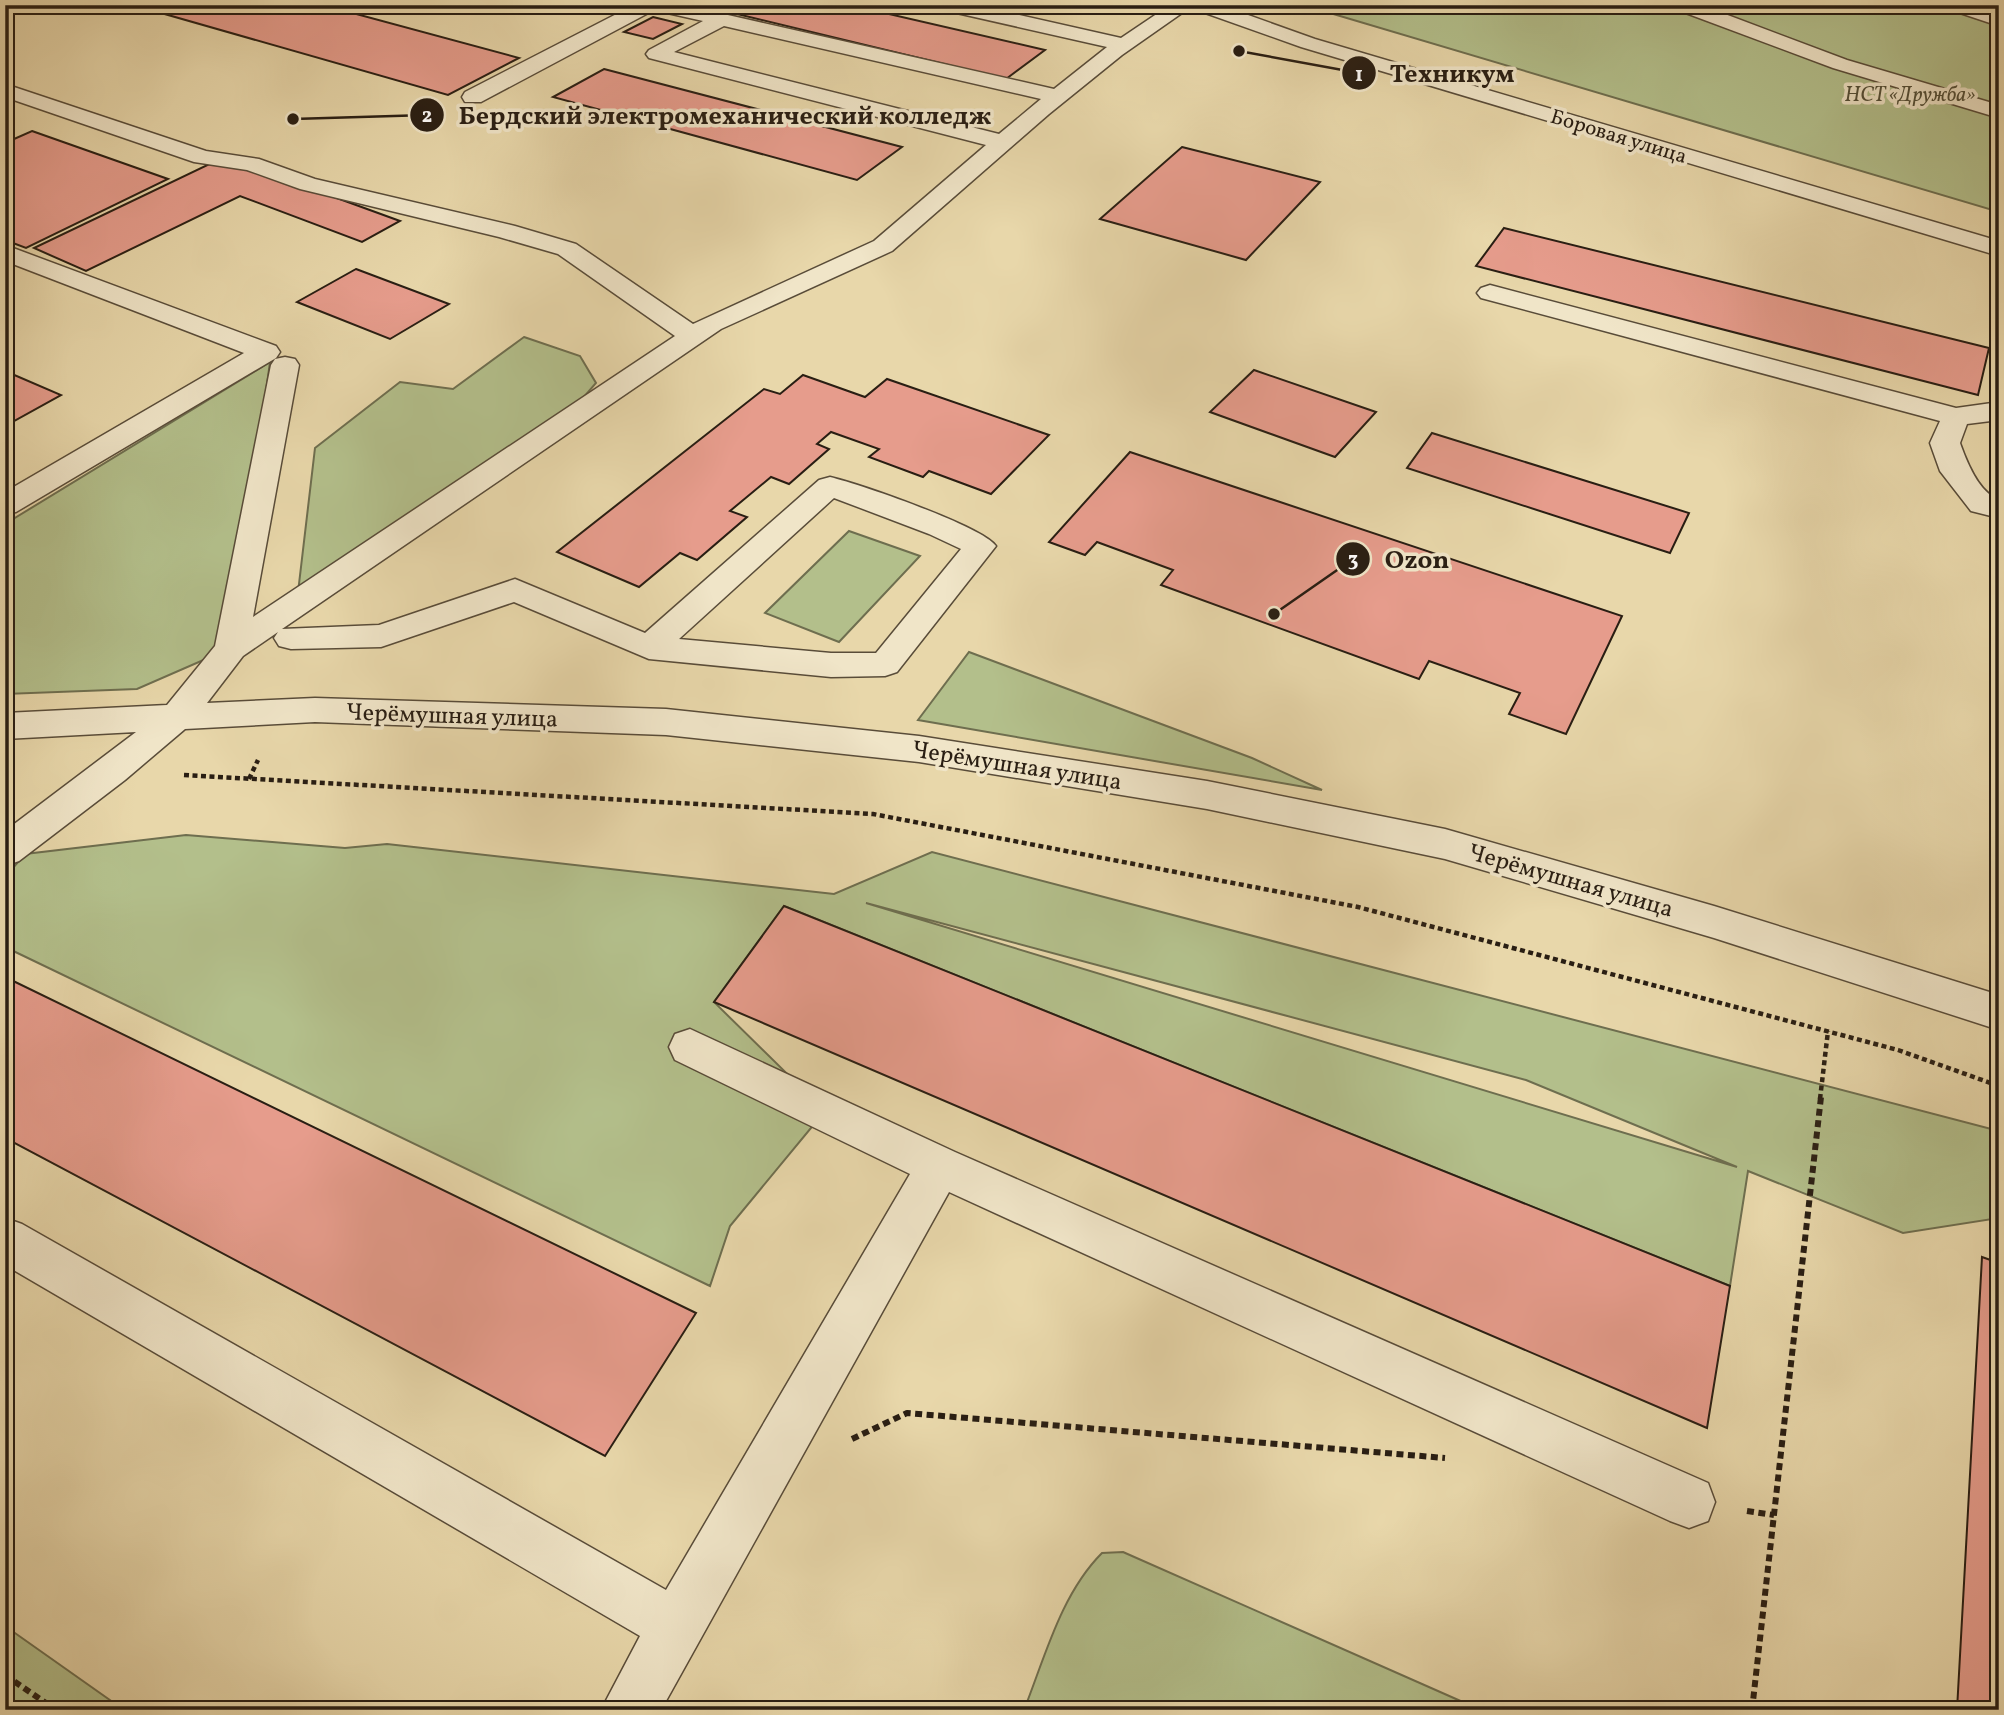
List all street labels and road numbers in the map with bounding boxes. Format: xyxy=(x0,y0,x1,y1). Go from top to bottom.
street label: Боровая улица xyxy=(1547,103,1690,172)
street label: Черёмушная улица xyxy=(345,696,559,738)
street label: Черёмушная улица xyxy=(909,734,1124,800)
street label: Черёмушная улица xyxy=(1464,836,1677,928)

